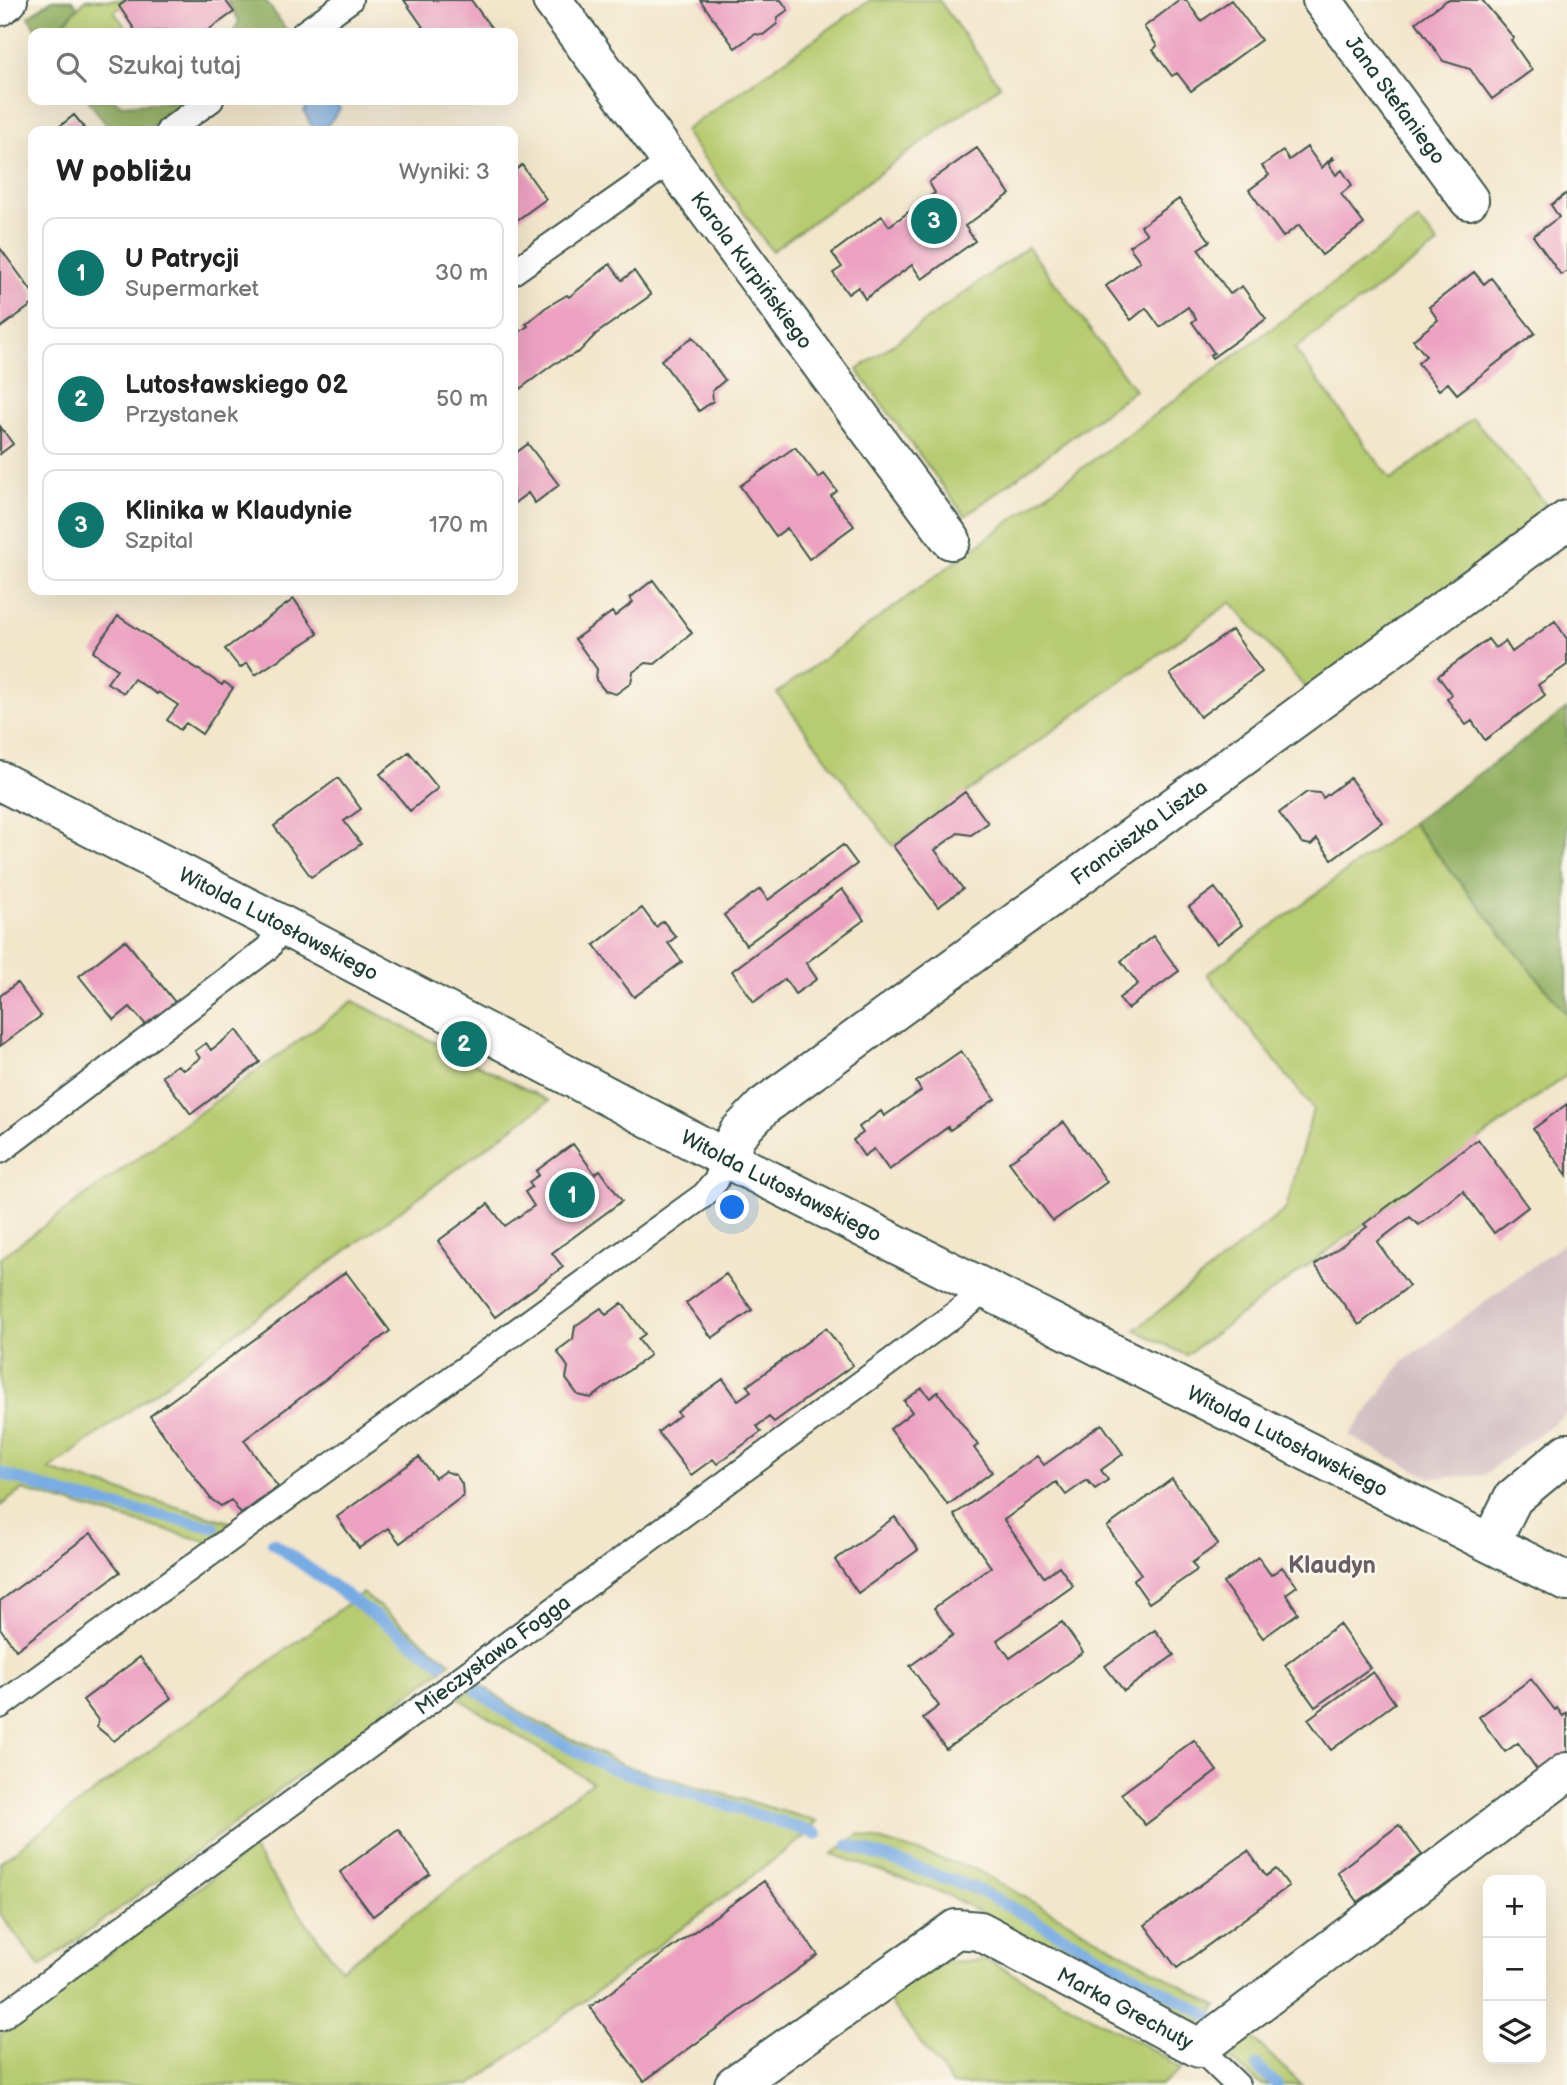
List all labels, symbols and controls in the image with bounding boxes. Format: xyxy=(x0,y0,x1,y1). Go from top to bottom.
search box xyxy=(28,28,518,105)
street label: Jana Stefaniego xyxy=(1340,31,1451,169)
icon: search xyxy=(52,48,90,86)
text: Szukaj tutaj xyxy=(108,51,241,82)
text: W pobliżu xyxy=(56,154,192,190)
text: Wyniki: 3 xyxy=(399,158,490,186)
street label: Karola Kurpińskiego xyxy=(685,187,818,354)
pin: 3 xyxy=(911,195,957,247)
text: U Patrycji xyxy=(125,244,239,275)
text: 1 xyxy=(76,259,86,287)
text: 30 m xyxy=(435,259,488,287)
text: Supermarket xyxy=(125,275,259,303)
text: Lutosławskiego 02 xyxy=(125,370,348,401)
text: 2 xyxy=(74,385,88,413)
text: 50 m xyxy=(436,385,488,413)
text: Przystanek xyxy=(125,401,238,429)
text: Klinika w Klaudynie xyxy=(125,496,352,527)
text: 3 xyxy=(74,511,88,539)
text: 170 m xyxy=(429,511,488,539)
text: Szpital xyxy=(125,527,193,555)
street label: Franciszka Liszta xyxy=(1066,774,1212,890)
street label: Witolda Lutosławskiego xyxy=(174,862,383,986)
pin: 2 xyxy=(441,1018,487,1070)
street label: Witolda Lutosławskiego xyxy=(677,1125,886,1247)
pin: 1 xyxy=(549,1169,595,1221)
your location xyxy=(715,1190,749,1224)
street label: Witolda Lutosławskiego xyxy=(1183,1380,1392,1502)
district label: Klaudyn xyxy=(1288,1551,1376,1580)
street label: Mieczysława Fogga xyxy=(410,1590,575,1720)
map controls xyxy=(1483,1875,1546,2064)
button: + xyxy=(1483,1875,1546,1938)
button: − xyxy=(1483,1938,1546,2001)
street label: Marka Grechuty xyxy=(1053,1962,1198,2055)
button: layers xyxy=(1483,2001,1546,2064)

